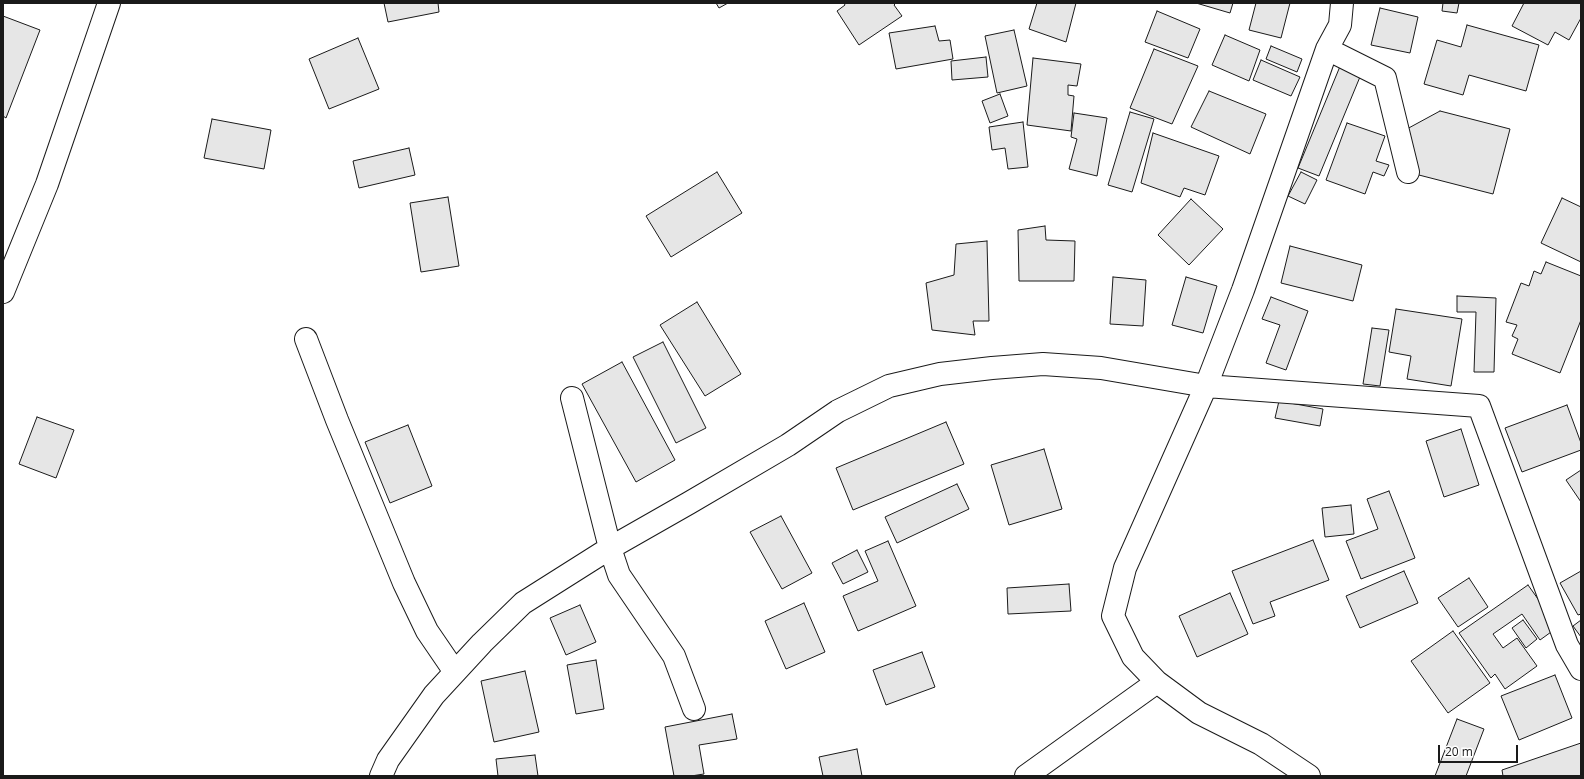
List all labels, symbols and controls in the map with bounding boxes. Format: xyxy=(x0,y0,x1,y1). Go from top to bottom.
scale bar xyxy=(1440,737,1520,763)
text: 20 m xyxy=(1445,743,1473,760)

